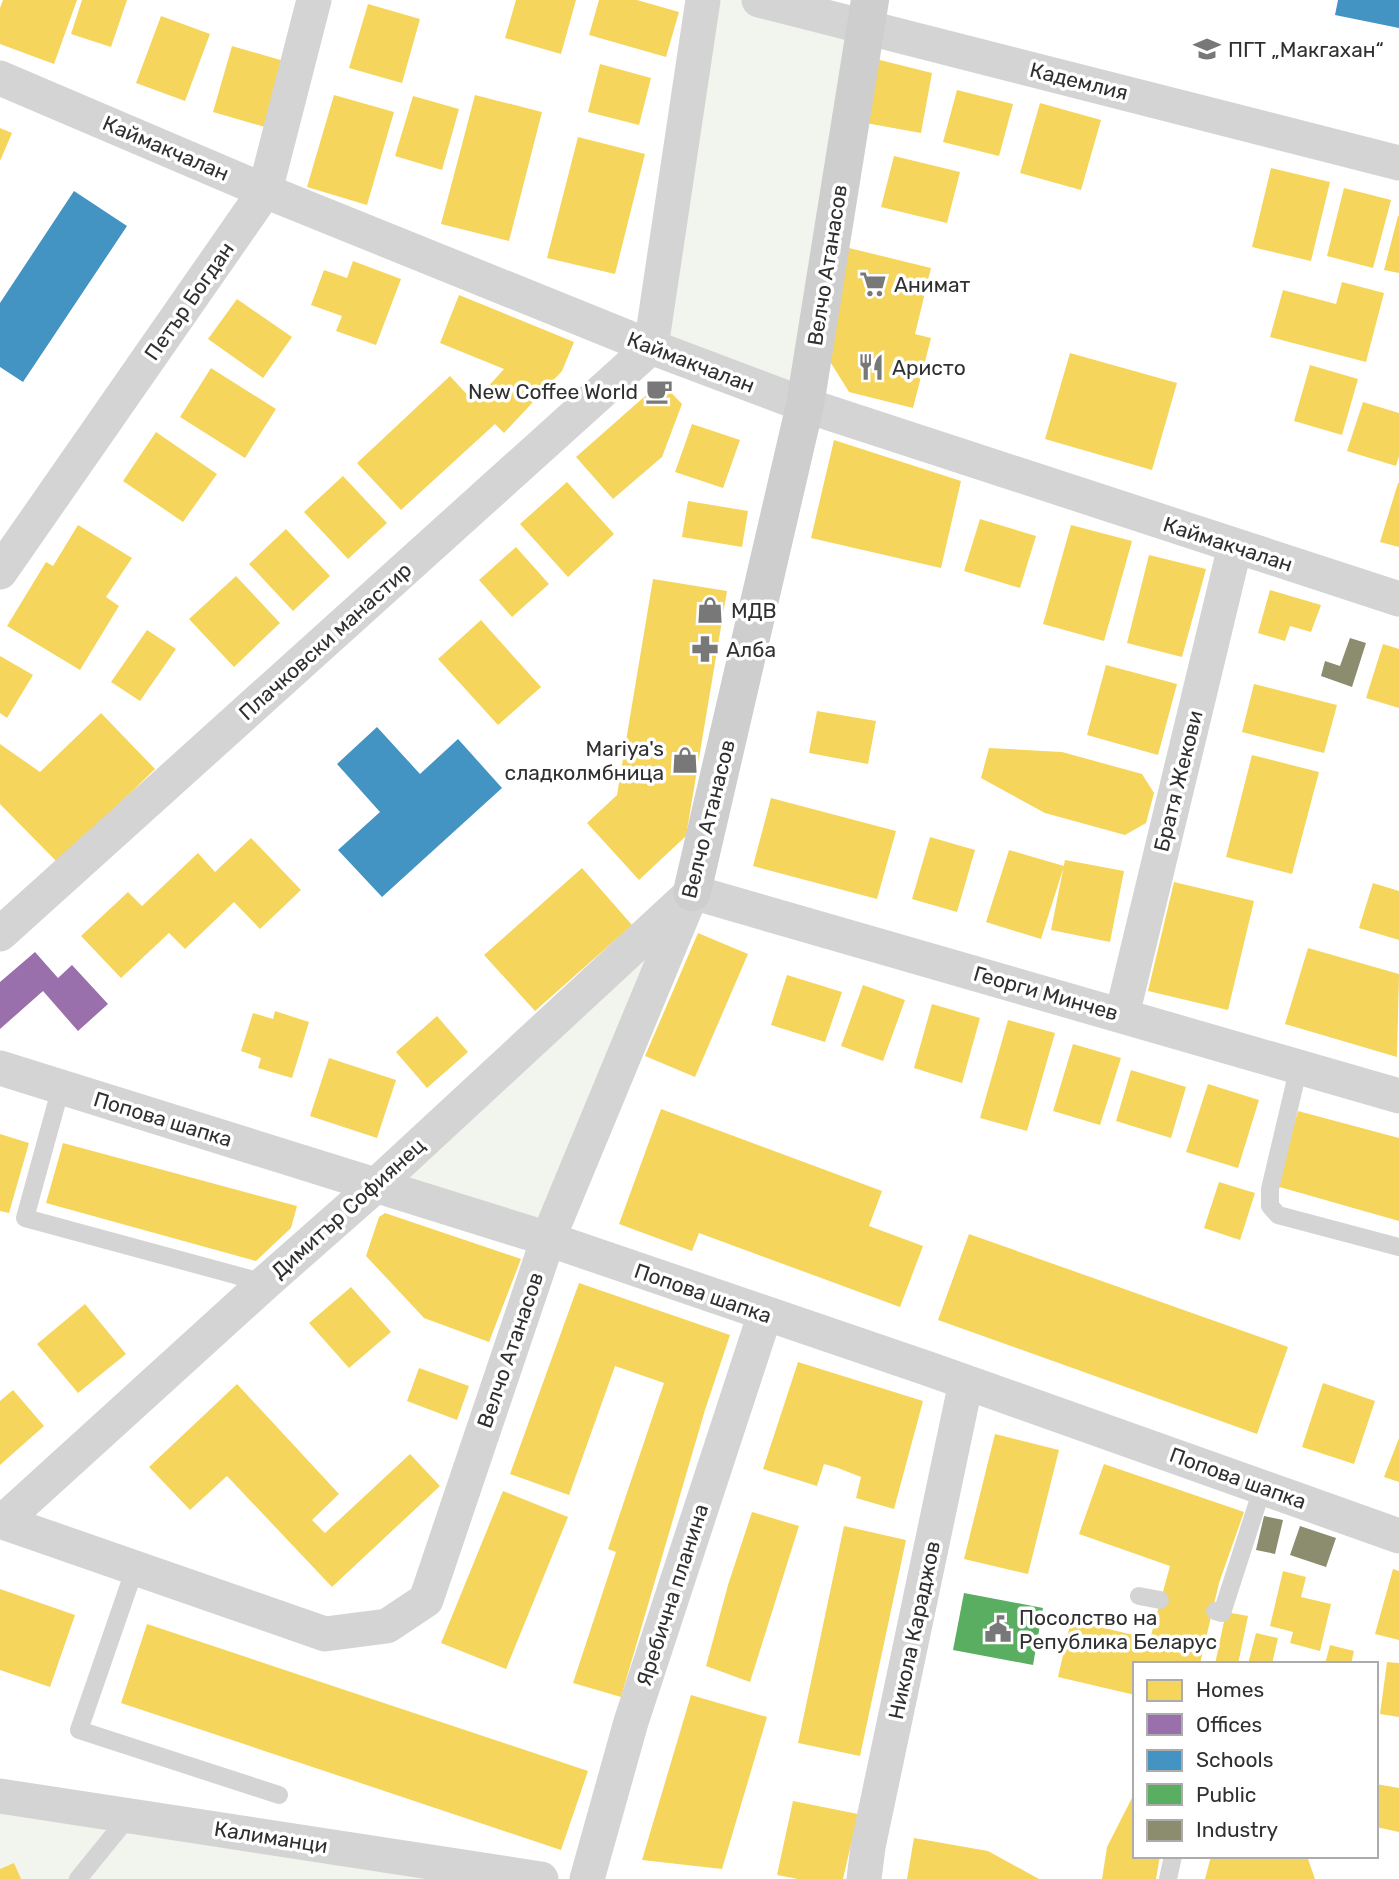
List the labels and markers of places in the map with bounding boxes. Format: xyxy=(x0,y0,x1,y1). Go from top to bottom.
school or university icon: ПГТ „Макгахан“ xyxy=(1192,34,1222,64)
place label: ПГТ „Макгахан“ xyxy=(1228,37,1384,62)
supermarket icon: Анимат xyxy=(858,269,888,299)
place label: Анимат xyxy=(894,272,971,297)
restaurant icon: Аристо xyxy=(856,352,886,382)
place label: Аристо xyxy=(892,355,966,380)
cafe icon: New Coffee World xyxy=(644,376,674,406)
place label: New Coffee World xyxy=(468,379,638,404)
shop icon: МДВ xyxy=(695,595,725,625)
place label: МДВ xyxy=(731,598,777,623)
pharmacy icon: Алба xyxy=(690,634,720,664)
place label: Алба xyxy=(726,637,776,662)
place label: Mariya's сладколмбница xyxy=(505,736,664,785)
shop icon: Mariya's сладколмбница xyxy=(670,745,700,775)
place label: Посолство на Република Беларус xyxy=(1019,1605,1217,1654)
public building icon: Посолство на Република Беларус xyxy=(983,1614,1013,1644)

